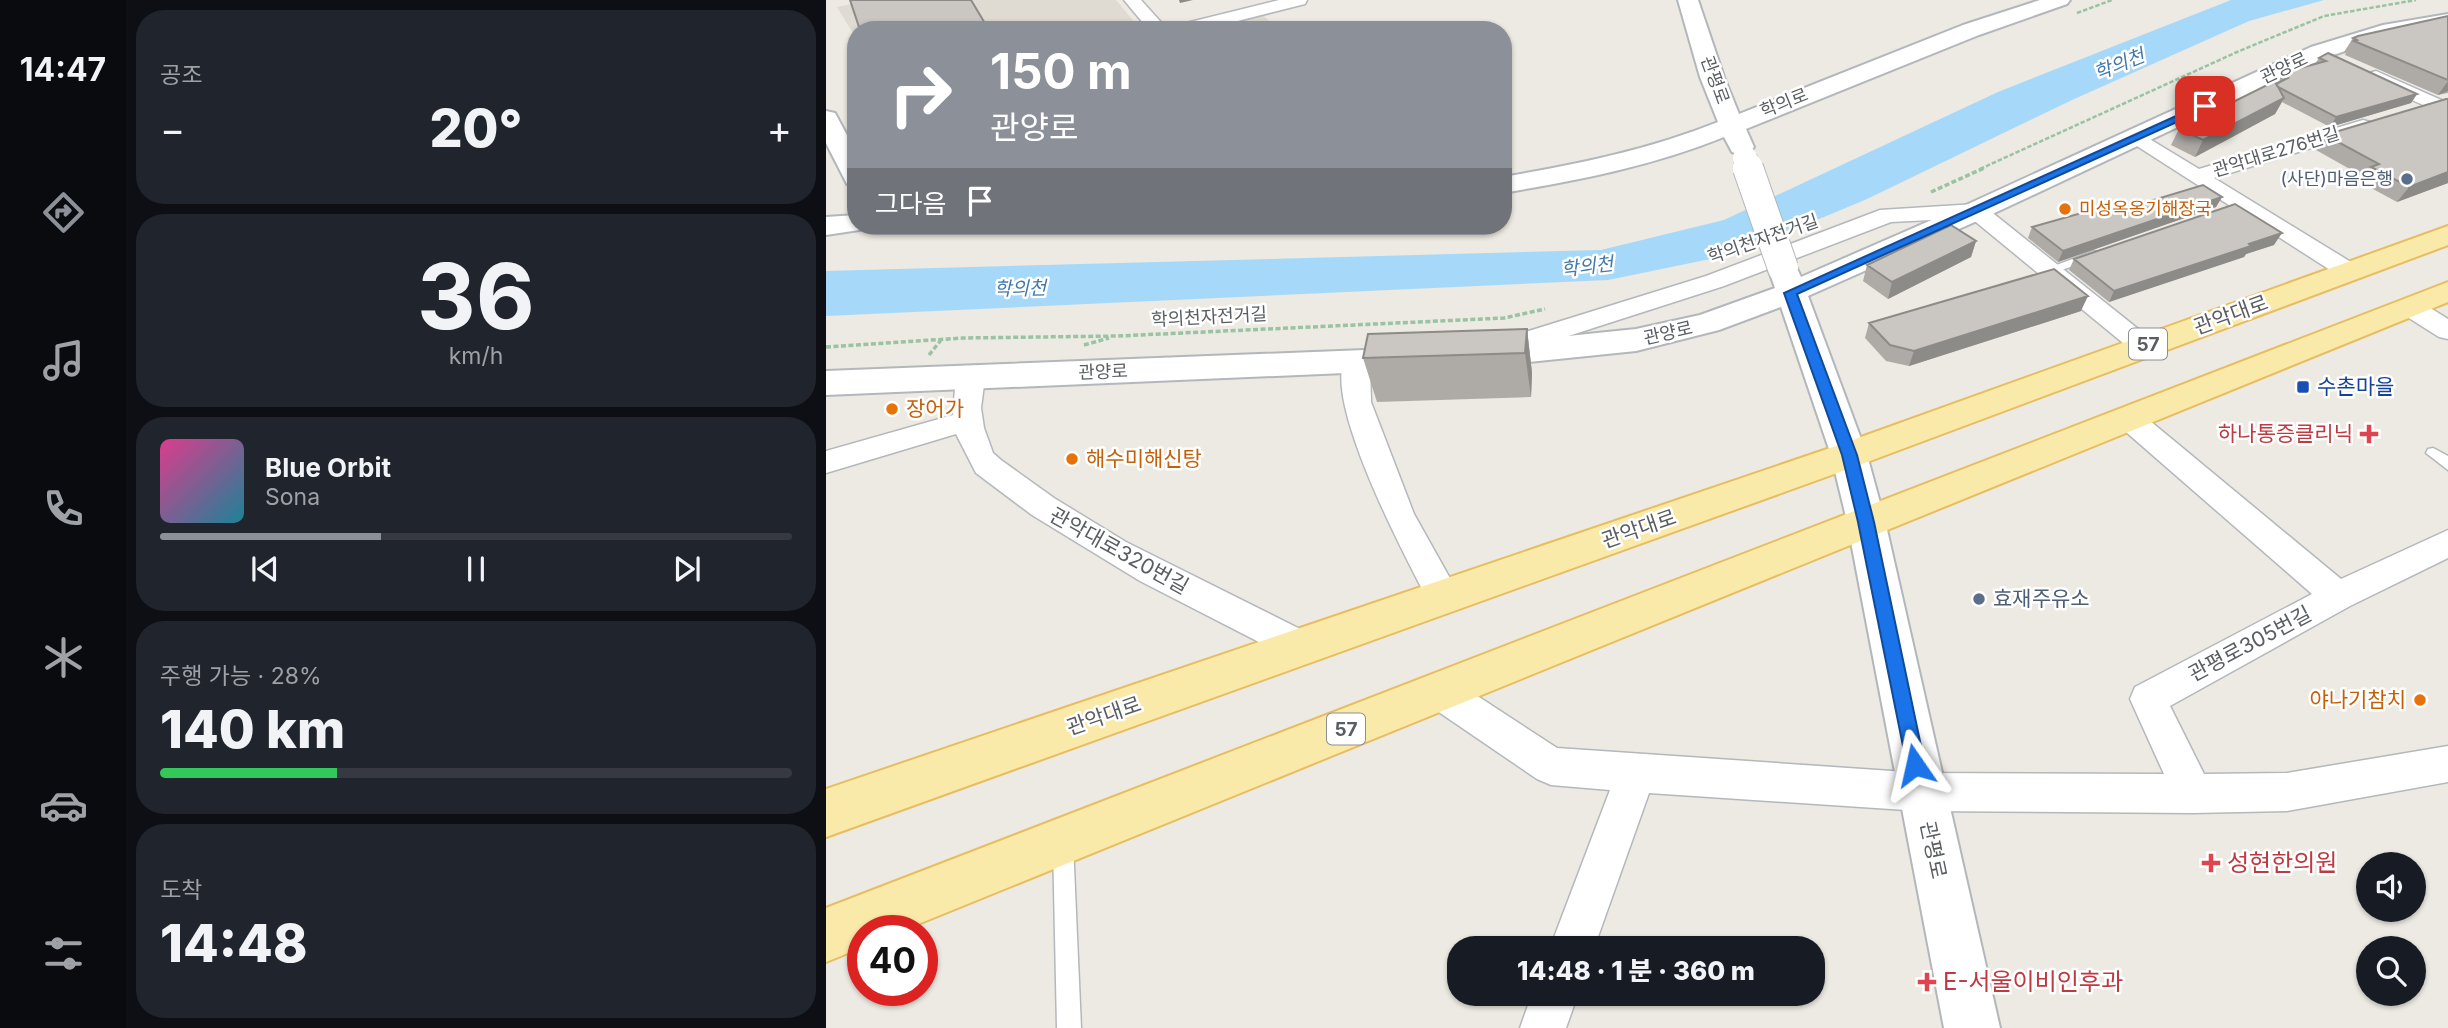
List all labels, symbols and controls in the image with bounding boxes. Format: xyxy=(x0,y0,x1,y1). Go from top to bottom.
text: 150 m xyxy=(990,42,1132,101)
water label: 학의천 xyxy=(2091,43,2149,85)
street label: 관양로 xyxy=(2257,48,2311,88)
icon: right xyxy=(875,49,966,140)
text: 14:47 xyxy=(20,50,106,89)
street label: 관평로 xyxy=(1697,53,1734,107)
text: 공조 xyxy=(160,61,202,89)
pin xyxy=(2175,76,2235,136)
street label: 학의로 xyxy=(1757,83,1811,122)
icon: arrive xyxy=(2186,87,2224,125)
text: 20° xyxy=(429,97,523,160)
text: − xyxy=(160,106,185,152)
text: + xyxy=(767,106,792,152)
text: 관양로 xyxy=(990,108,1078,147)
street label: 관악대로276번길 xyxy=(2210,122,2342,181)
place label: (사단)마음은행 xyxy=(2281,168,2393,189)
marker: (사단)마음은행 xyxy=(2399,171,2415,187)
icon: arrive xyxy=(961,182,999,220)
icon: directions xyxy=(39,188,88,237)
text: 그다음 xyxy=(875,188,947,219)
place label: 미성옥옹기해장국 xyxy=(2079,198,2211,219)
marker: 미성옥옹기해장국 xyxy=(2057,201,2073,217)
street label: 학의천자전거길 xyxy=(1705,210,1821,267)
text: 36 xyxy=(417,241,535,351)
water label: 학의천 xyxy=(1560,252,1616,281)
water label: 학의천 xyxy=(994,277,1048,300)
street label: 관악대로 xyxy=(2190,290,2271,339)
street label: 학의천자전거길 xyxy=(1151,303,1267,330)
street label: 관양로 xyxy=(1641,317,1694,348)
road number: 57 xyxy=(2129,328,2167,360)
icon: music xyxy=(39,336,88,385)
text: km/h xyxy=(449,342,503,370)
street label: 관양로 xyxy=(1078,360,1128,383)
place label: 수촌마을 xyxy=(2317,374,2394,399)
marker: 수촌마을 xyxy=(2295,379,2311,395)
place label: 장어가 xyxy=(906,396,964,421)
marker: 장어가 xyxy=(884,401,900,417)
place label: 하나통증클리닉 xyxy=(2218,421,2353,446)
marker: 하나통증클리닉 xyxy=(2359,424,2379,444)
place label: 해수미해신탕 xyxy=(1086,446,1202,471)
marker: 해수미해신탕 xyxy=(1064,451,1080,467)
text: Blue Orbit xyxy=(265,452,391,483)
text: Sona xyxy=(265,483,320,511)
icon: phone xyxy=(39,484,88,533)
street label: 관악대로320번길 xyxy=(1045,502,1193,599)
street label: 관악대로 xyxy=(1598,504,1679,553)
icon: previous xyxy=(246,550,284,588)
icon: pause xyxy=(457,550,495,588)
icon: next xyxy=(668,550,706,588)
place label: 효재주유소 xyxy=(1993,586,2090,611)
marker: 효재주유소 xyxy=(1971,591,1987,607)
street label: 관평로305번길 xyxy=(2184,601,2315,686)
icon: climate xyxy=(39,633,88,682)
text: 주행 가능 · 28% xyxy=(160,662,322,690)
place label: 야나기참치 xyxy=(2309,687,2406,712)
street label: 관악대로 xyxy=(1063,691,1144,740)
marker: 야나기참치 xyxy=(2412,692,2428,708)
text: 140 km xyxy=(160,698,345,761)
road number: 57 xyxy=(1327,714,1365,744)
position arrow xyxy=(1878,728,1952,802)
icon: car xyxy=(39,781,88,830)
street label: 관평로 xyxy=(1915,819,1952,881)
place label: 성현한의원 xyxy=(2227,848,2337,877)
map controls xyxy=(2356,852,2426,1006)
button: sound xyxy=(2356,852,2426,922)
marker: 성현한의원 xyxy=(2201,853,2221,873)
text: 도착 xyxy=(160,876,202,904)
text: 14:48 xyxy=(160,912,307,975)
speed limit sign: 40 xyxy=(847,915,938,1006)
icon: filters xyxy=(39,929,88,978)
button: search xyxy=(2356,936,2426,1006)
text: 14:48 · 1 분 · 360 m xyxy=(1517,955,1755,986)
place label: E-서울이비인후과 xyxy=(1943,967,2123,996)
marker: E-서울이비인후과 xyxy=(1917,972,1937,992)

